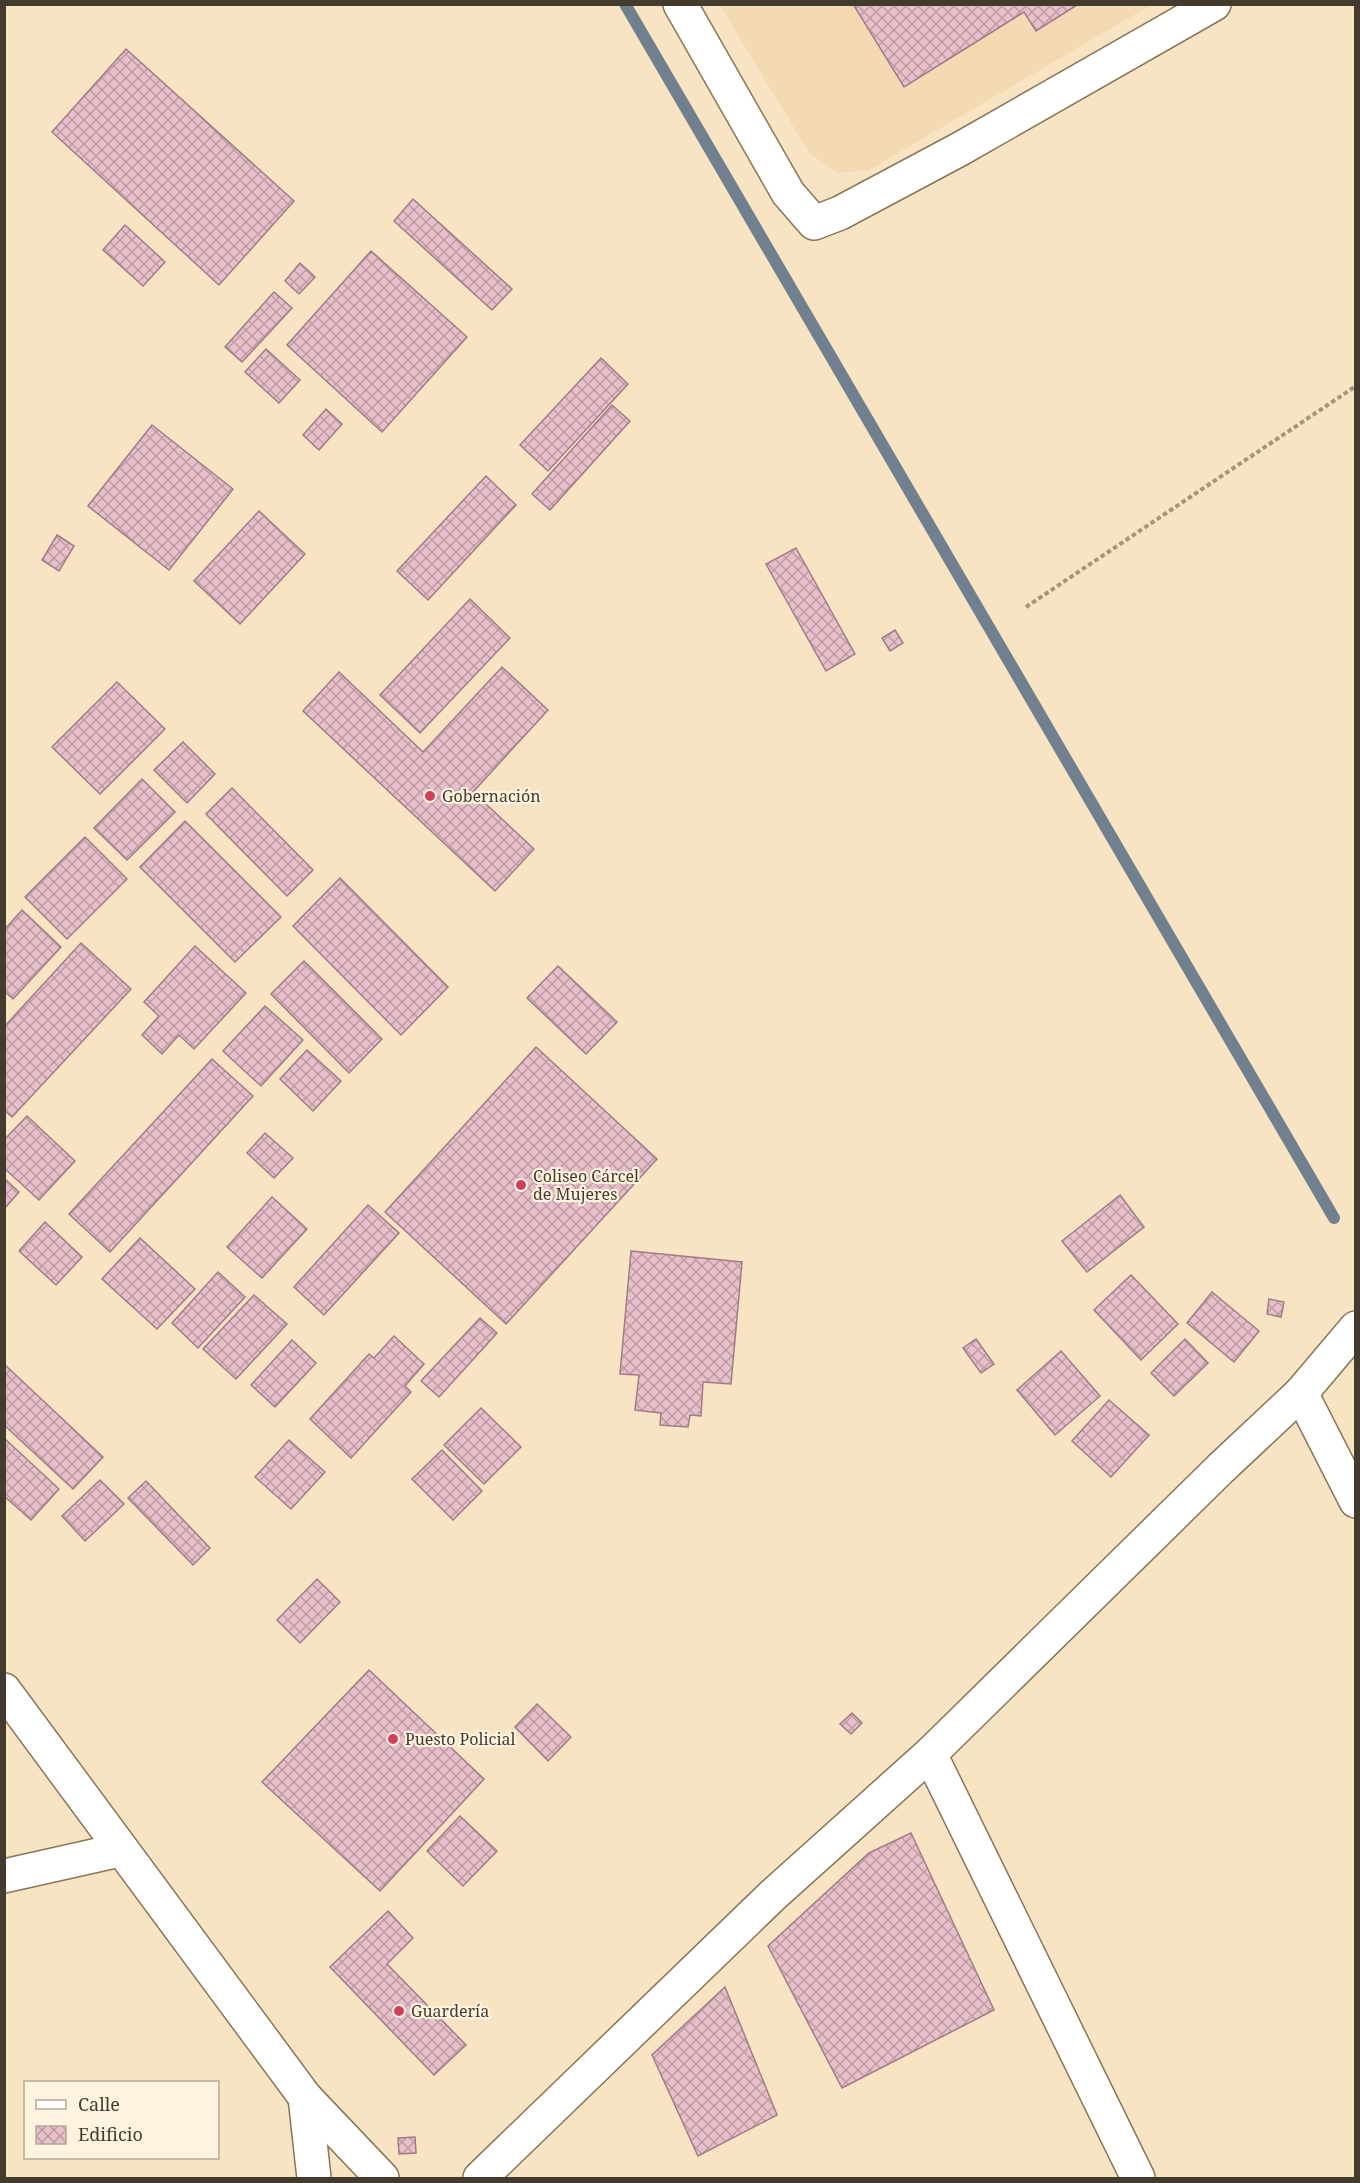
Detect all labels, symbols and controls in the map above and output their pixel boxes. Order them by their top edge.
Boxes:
place label: Gobernación [442,785,540,807]
marker: Gobernación [423,789,437,803]
place label: Coliseo Cárcel de Mujeres [533,1165,639,1205]
marker: Coliseo Cárcel de Mujeres [514,1178,528,1192]
place label: Puesto Policial [405,1728,516,1750]
marker: Puesto Policial [386,1732,400,1746]
place label: Guardería [411,2000,489,2022]
marker: Guardería [392,2004,406,2018]
legend [24,2081,219,2159]
text: Calle [78,2092,120,2116]
text: Edificio [78,2122,143,2146]

